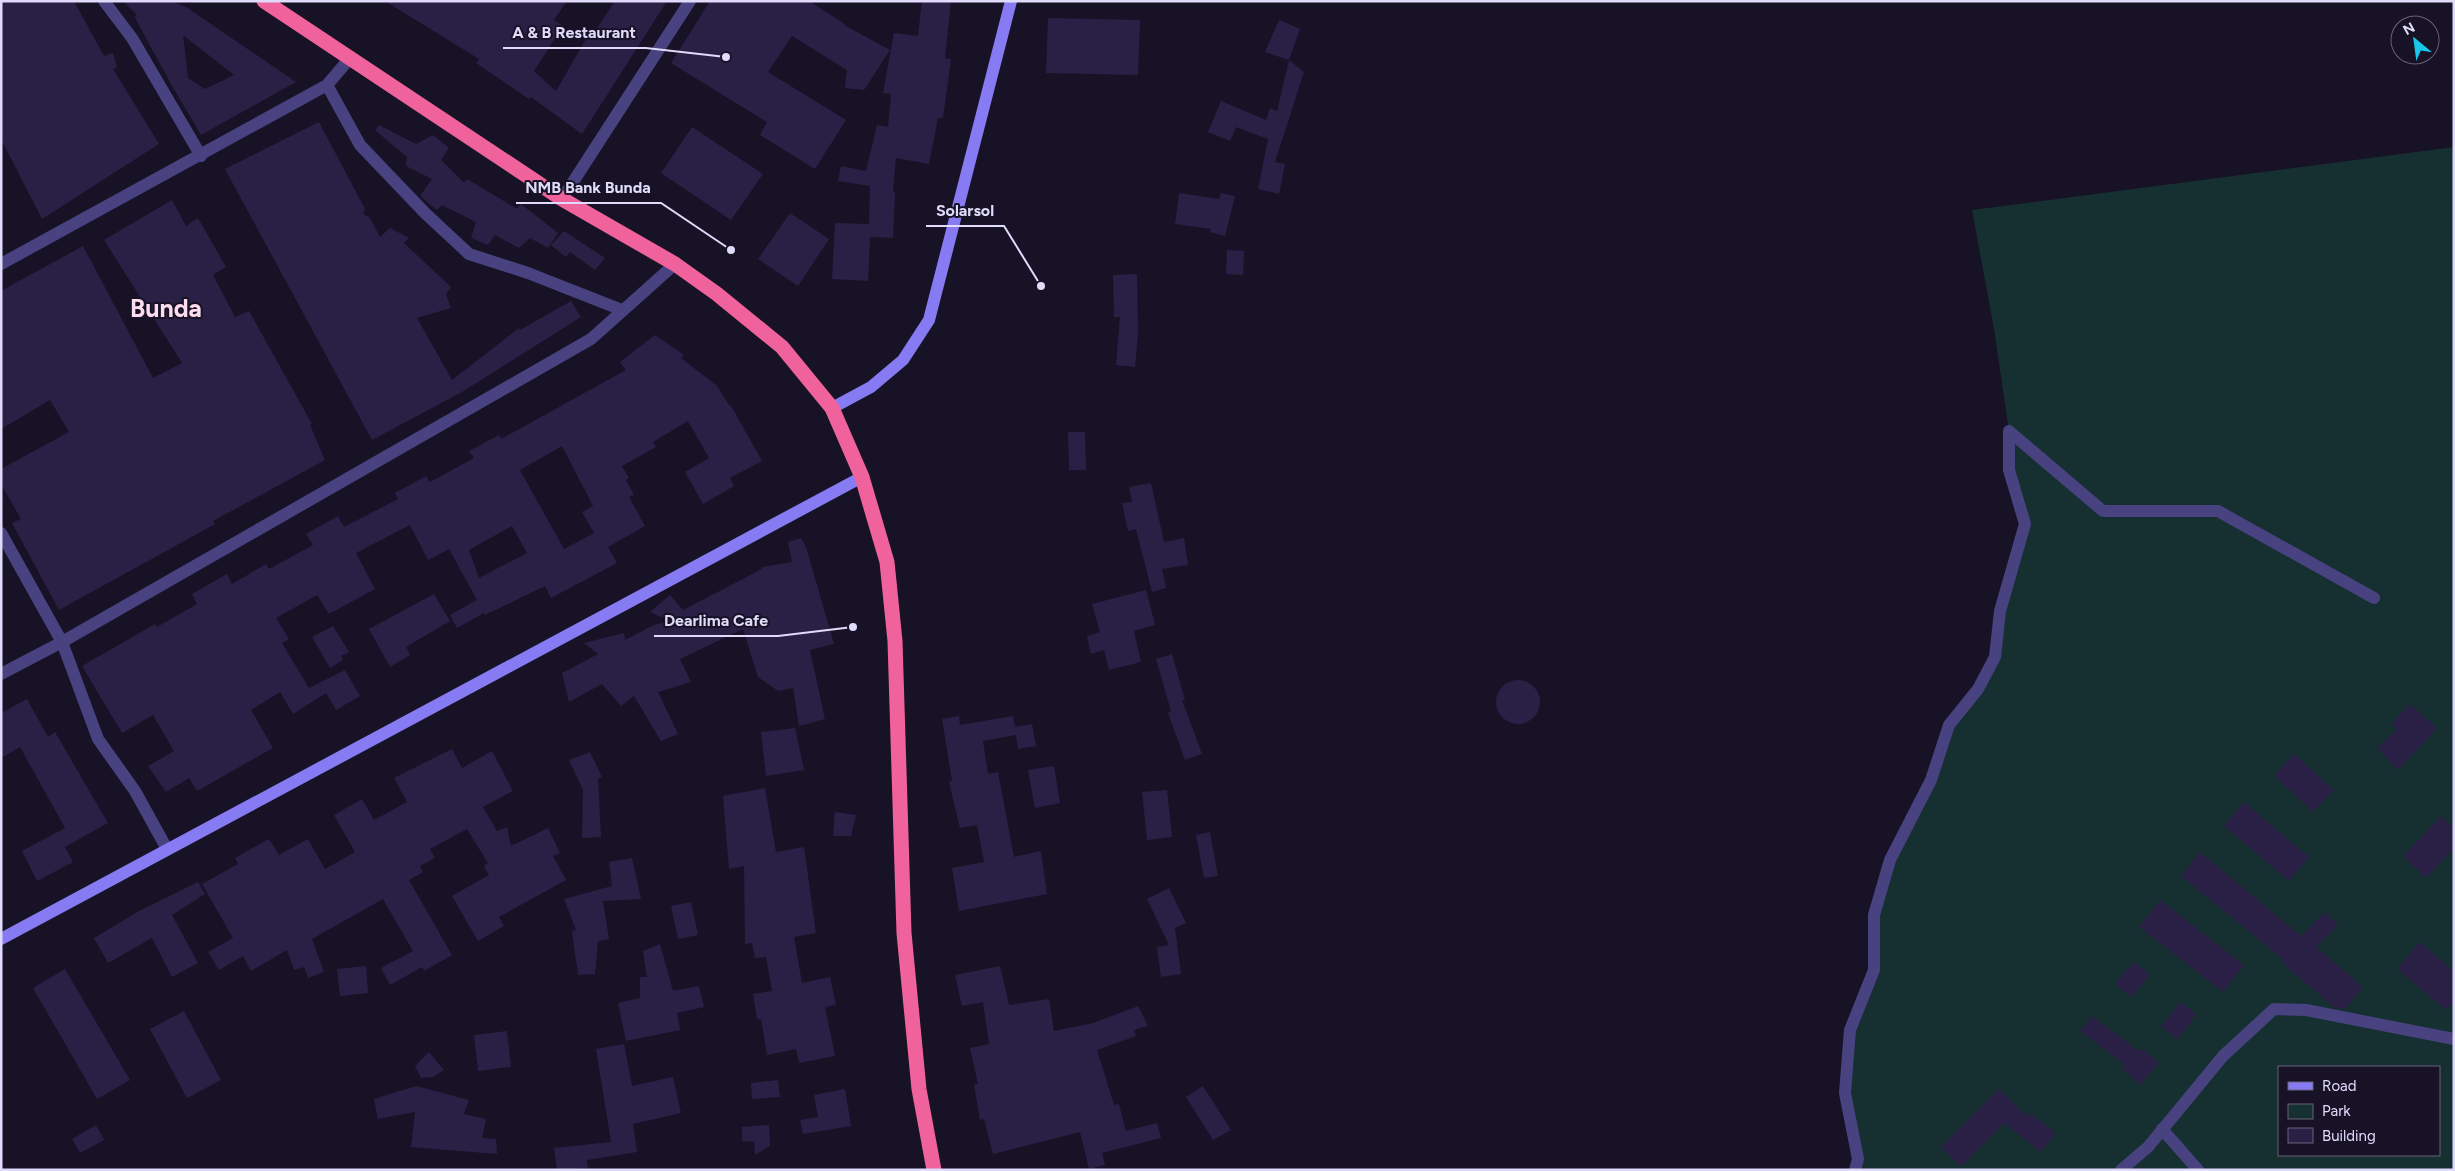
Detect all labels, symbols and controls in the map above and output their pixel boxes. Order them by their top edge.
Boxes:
north arrow [2390,15,2440,65]
callout: A & B Restaurant [503,17,646,48]
text: N [2400,19,2418,39]
text: A & B Restaurant [512,23,636,42]
callout: NMB Bank Bunda [516,172,661,203]
text: NMB Bank Bunda [525,178,651,197]
callout: Solarsol [926,195,1004,226]
text: Solarsol [936,201,994,220]
district label: Bunda [130,293,202,323]
callout: Dearlima Cafe [654,605,778,636]
text: Dearlima Cafe [664,611,768,630]
legend [2278,1066,2440,1156]
text: Road [2322,1077,2357,1095]
text: Park [2322,1102,2351,1120]
text: Building [2322,1127,2376,1145]

